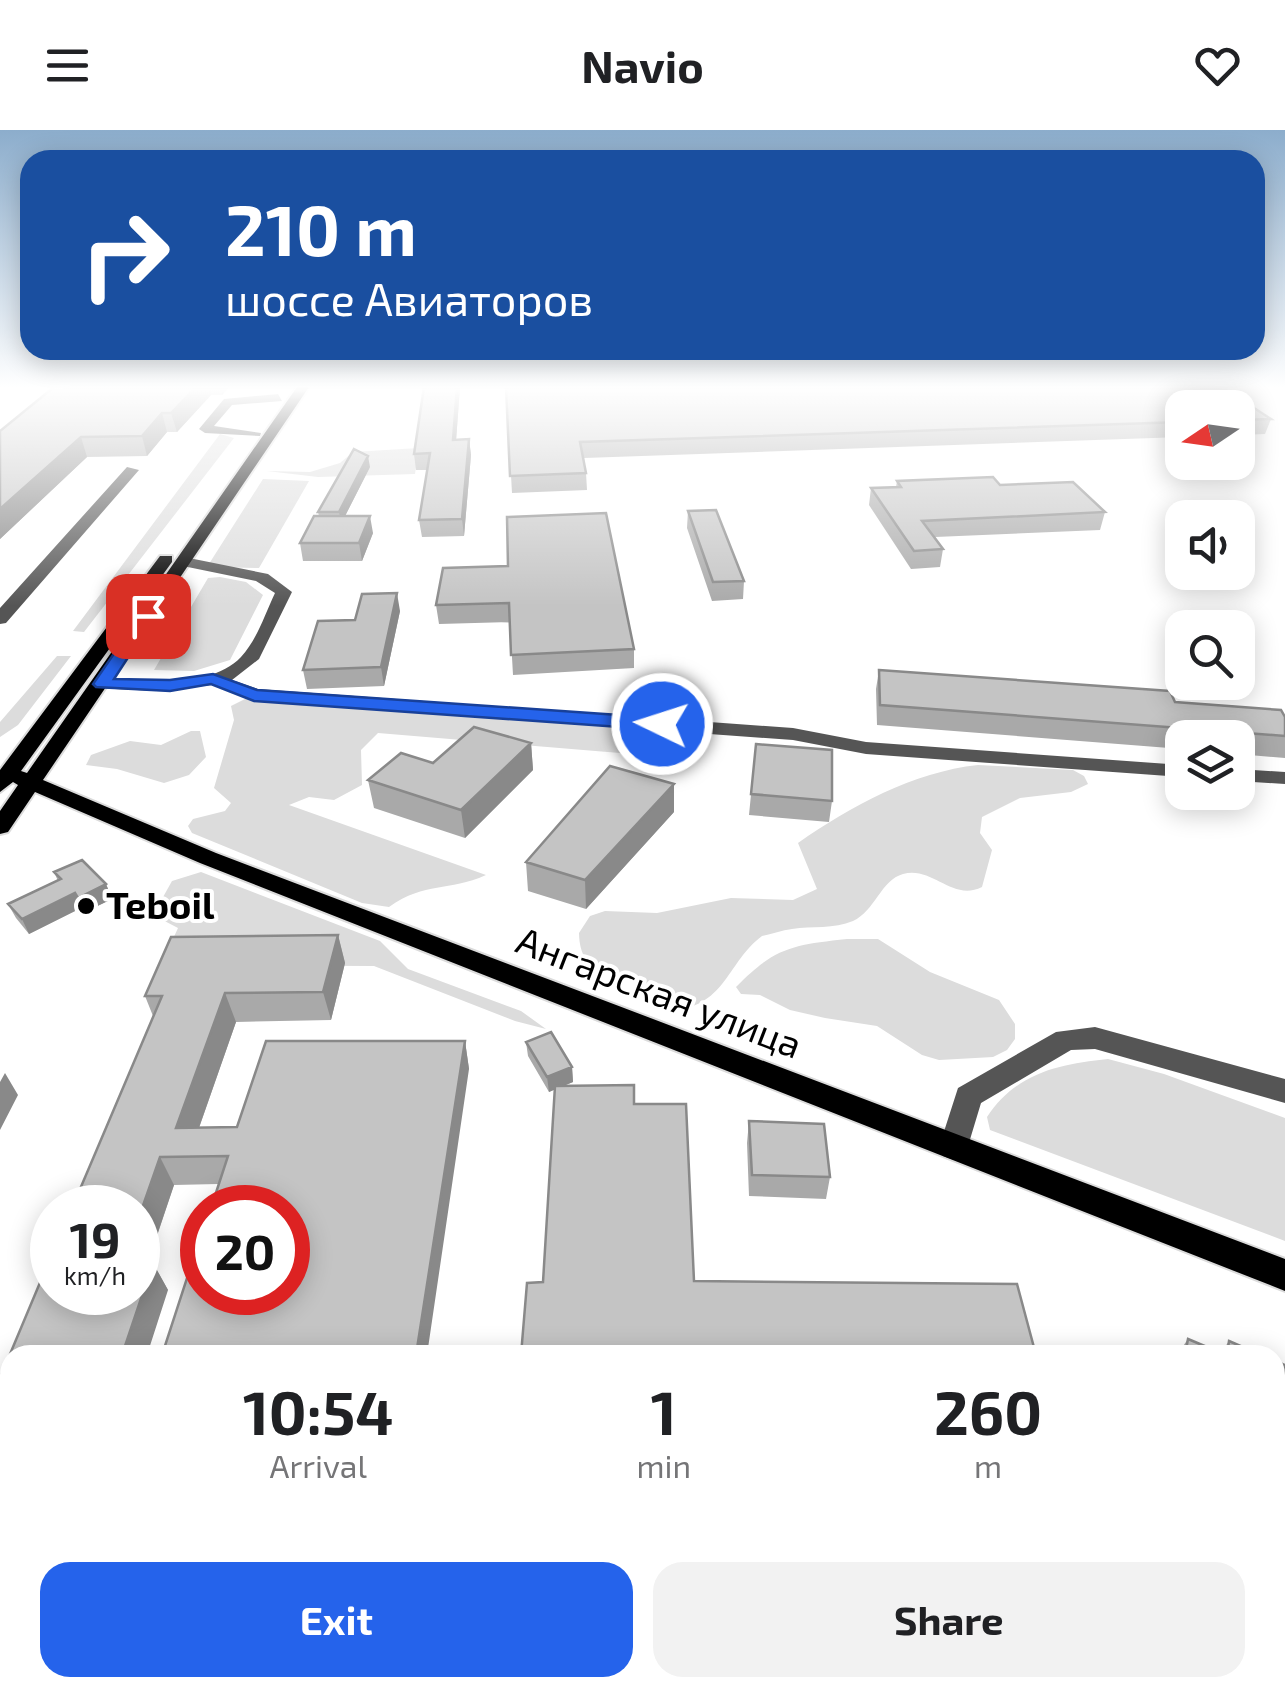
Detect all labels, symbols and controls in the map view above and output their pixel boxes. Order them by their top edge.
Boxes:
icon: menu [40,38,95,93]
text: Navio [581,38,704,92]
icon: heart [1190,38,1245,93]
text: 210 m [225,186,417,270]
icon: right [60,190,190,320]
text: шоссе Авиаторов [225,271,593,325]
north arrow [1165,390,1255,480]
map controls [1165,390,1255,810]
button: sound [1165,500,1255,590]
pin [106,574,191,659]
icon: arrive [121,589,176,644]
button: search [1165,610,1255,700]
position arrow [610,672,714,776]
button: layers [1165,720,1255,810]
place label: Teboil [106,881,215,927]
marker: Teboil [75,895,97,917]
street label: Ангарская улица [511,916,809,1067]
speed limit sign: 20 [180,1185,310,1315]
text: 19 [69,1208,121,1268]
text: km/h [64,1260,126,1290]
text: 10:54 [243,1375,393,1447]
text: 1 [651,1375,677,1447]
text: 260 [934,1375,1042,1447]
text: Arrival [270,1446,367,1484]
text: min [636,1446,691,1484]
text: m [974,1446,1002,1484]
button: Exit [40,1562,633,1677]
button: Share [653,1562,1245,1677]

